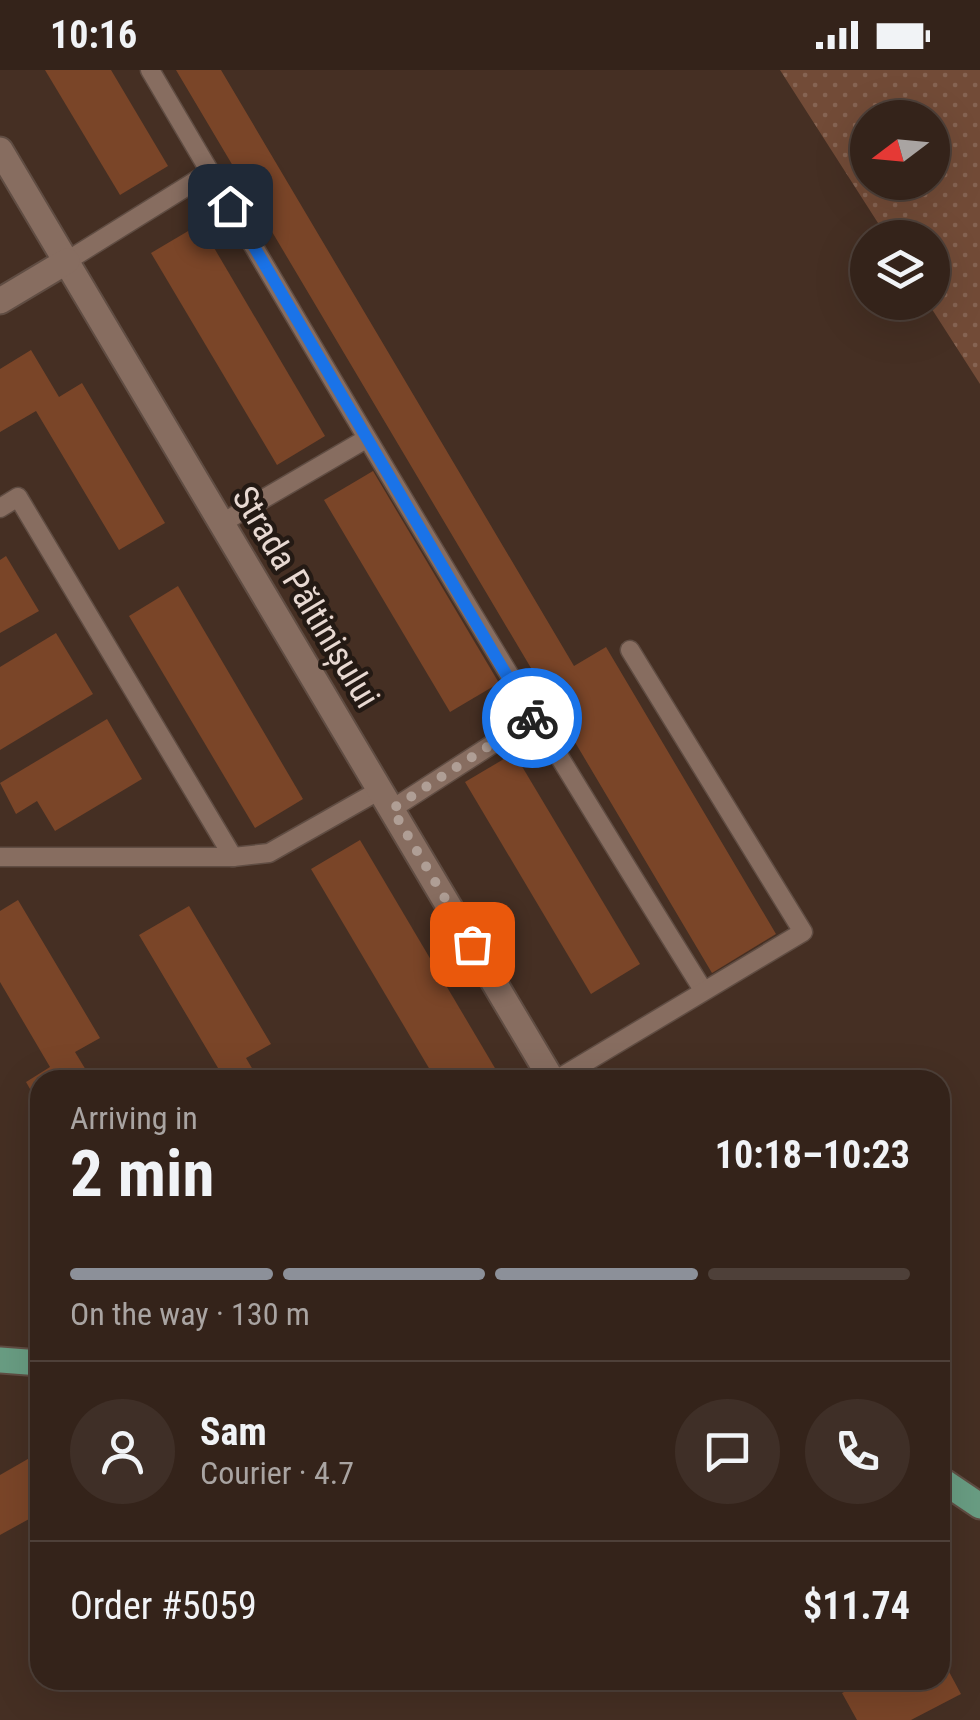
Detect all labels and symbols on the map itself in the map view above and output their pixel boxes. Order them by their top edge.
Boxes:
north arrow [850,100,950,200]
pin [188,164,273,249]
street label: Strada Păltinișului [223,479,388,715]
courier [482,668,582,768]
pin [430,902,515,987]

